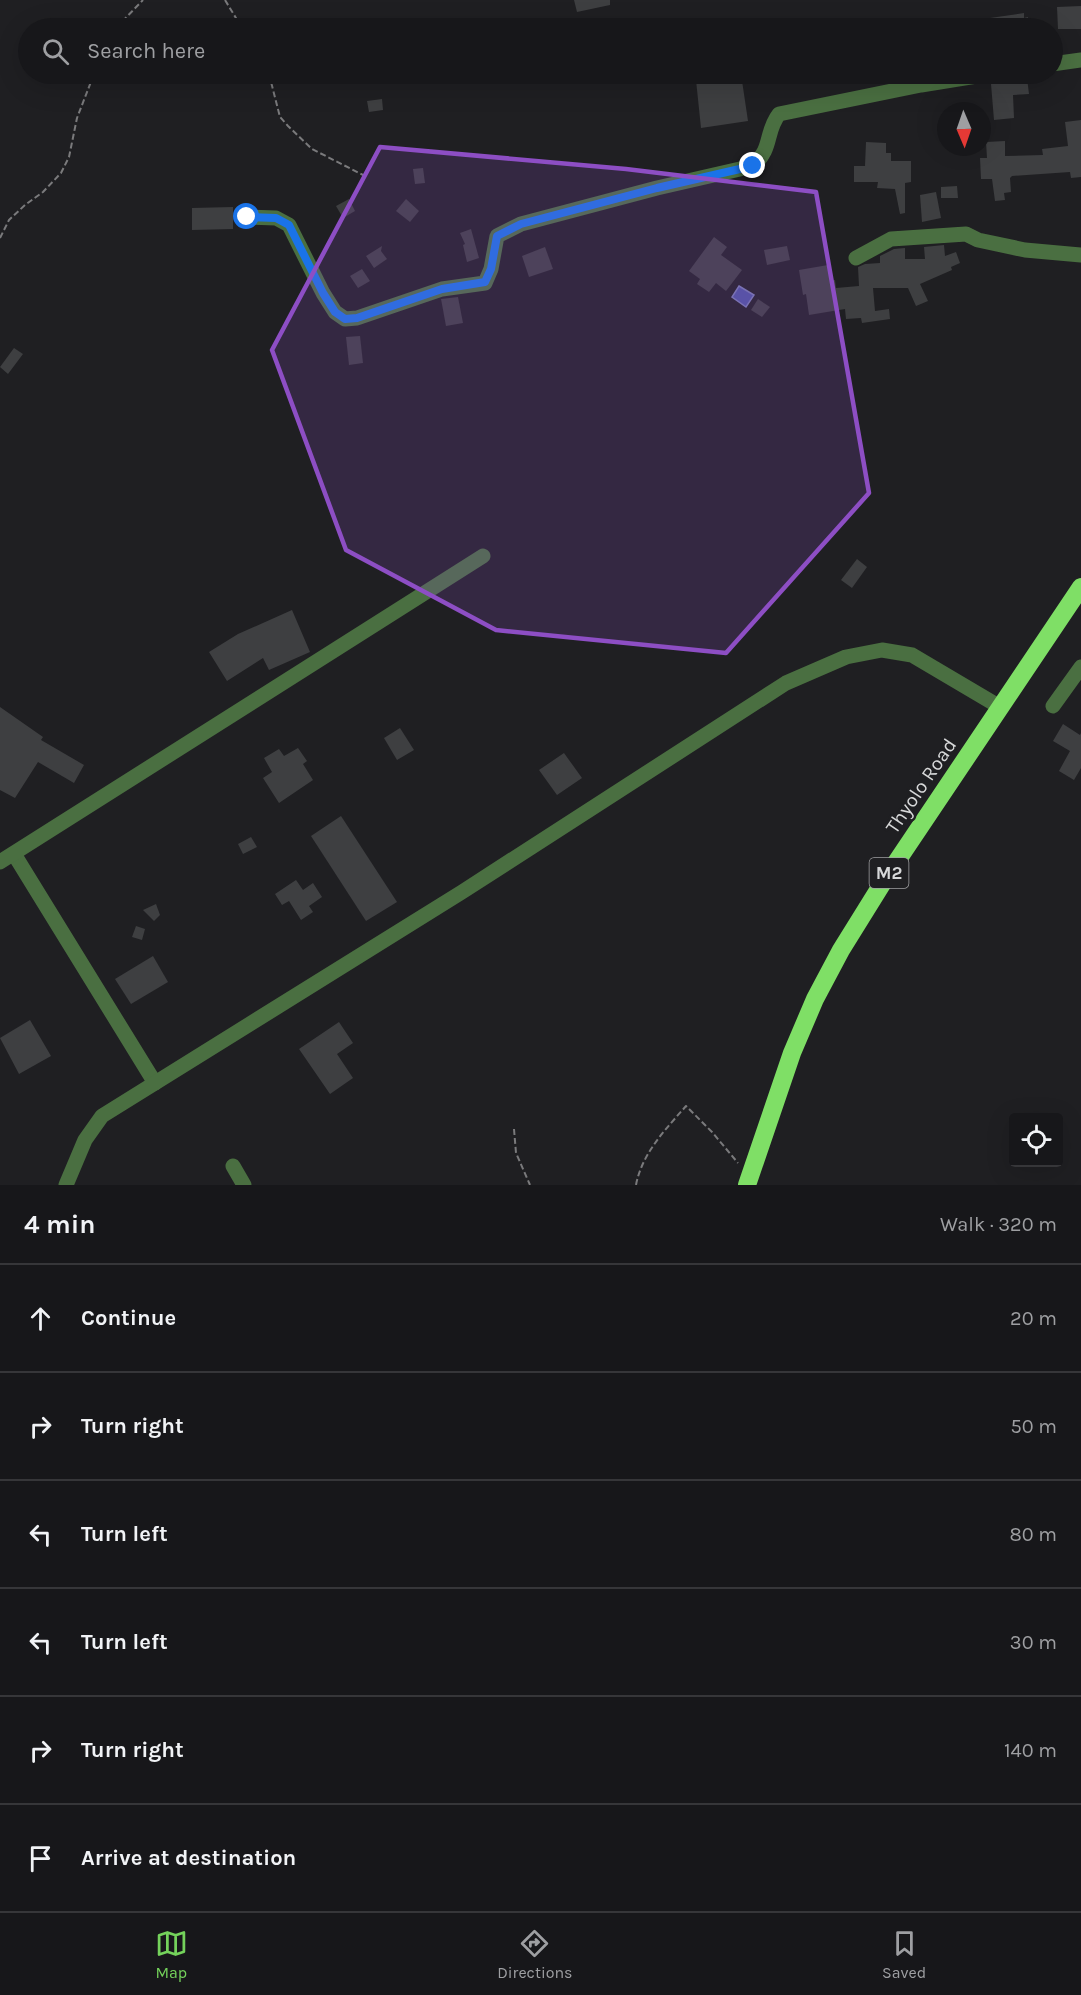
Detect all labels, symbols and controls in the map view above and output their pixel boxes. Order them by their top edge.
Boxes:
search box [18,18,1063,84]
icon: search [39,35,72,68]
text: Search here [87,38,205,64]
north arrow [937,102,991,156]
route end [739,152,765,178]
route start [233,203,259,229]
street label: Thyolo Road [881,734,961,838]
road number: M2 [870,858,908,888]
map controls [1009,1113,1063,1167]
button: locate [1009,1113,1063,1167]
text: 4 min [24,1209,95,1240]
text: Walk · 320 m [940,1213,1057,1236]
icon: ahead [24,1302,57,1335]
text: Continue [81,1305,176,1331]
text: 20 m [1010,1307,1057,1330]
icon: right [24,1410,57,1443]
text: Turn right [81,1413,184,1439]
text: 50 m [1010,1415,1057,1438]
icon: left [24,1518,57,1551]
text: Turn left [81,1521,168,1547]
text: 80 m [1009,1523,1057,1546]
icon: left [24,1626,57,1659]
text: Turn left [81,1629,168,1655]
text: 30 m [1010,1631,1057,1654]
icon: right [24,1734,57,1767]
text: Turn right [81,1737,184,1763]
text: 140 m [1004,1739,1057,1762]
icon: arrive [24,1842,57,1875]
text: Arrive at destination [81,1845,296,1871]
tab: Map [155,1927,188,1982]
tab: Directions [497,1927,572,1982]
tab: Saved [882,1927,926,1982]

